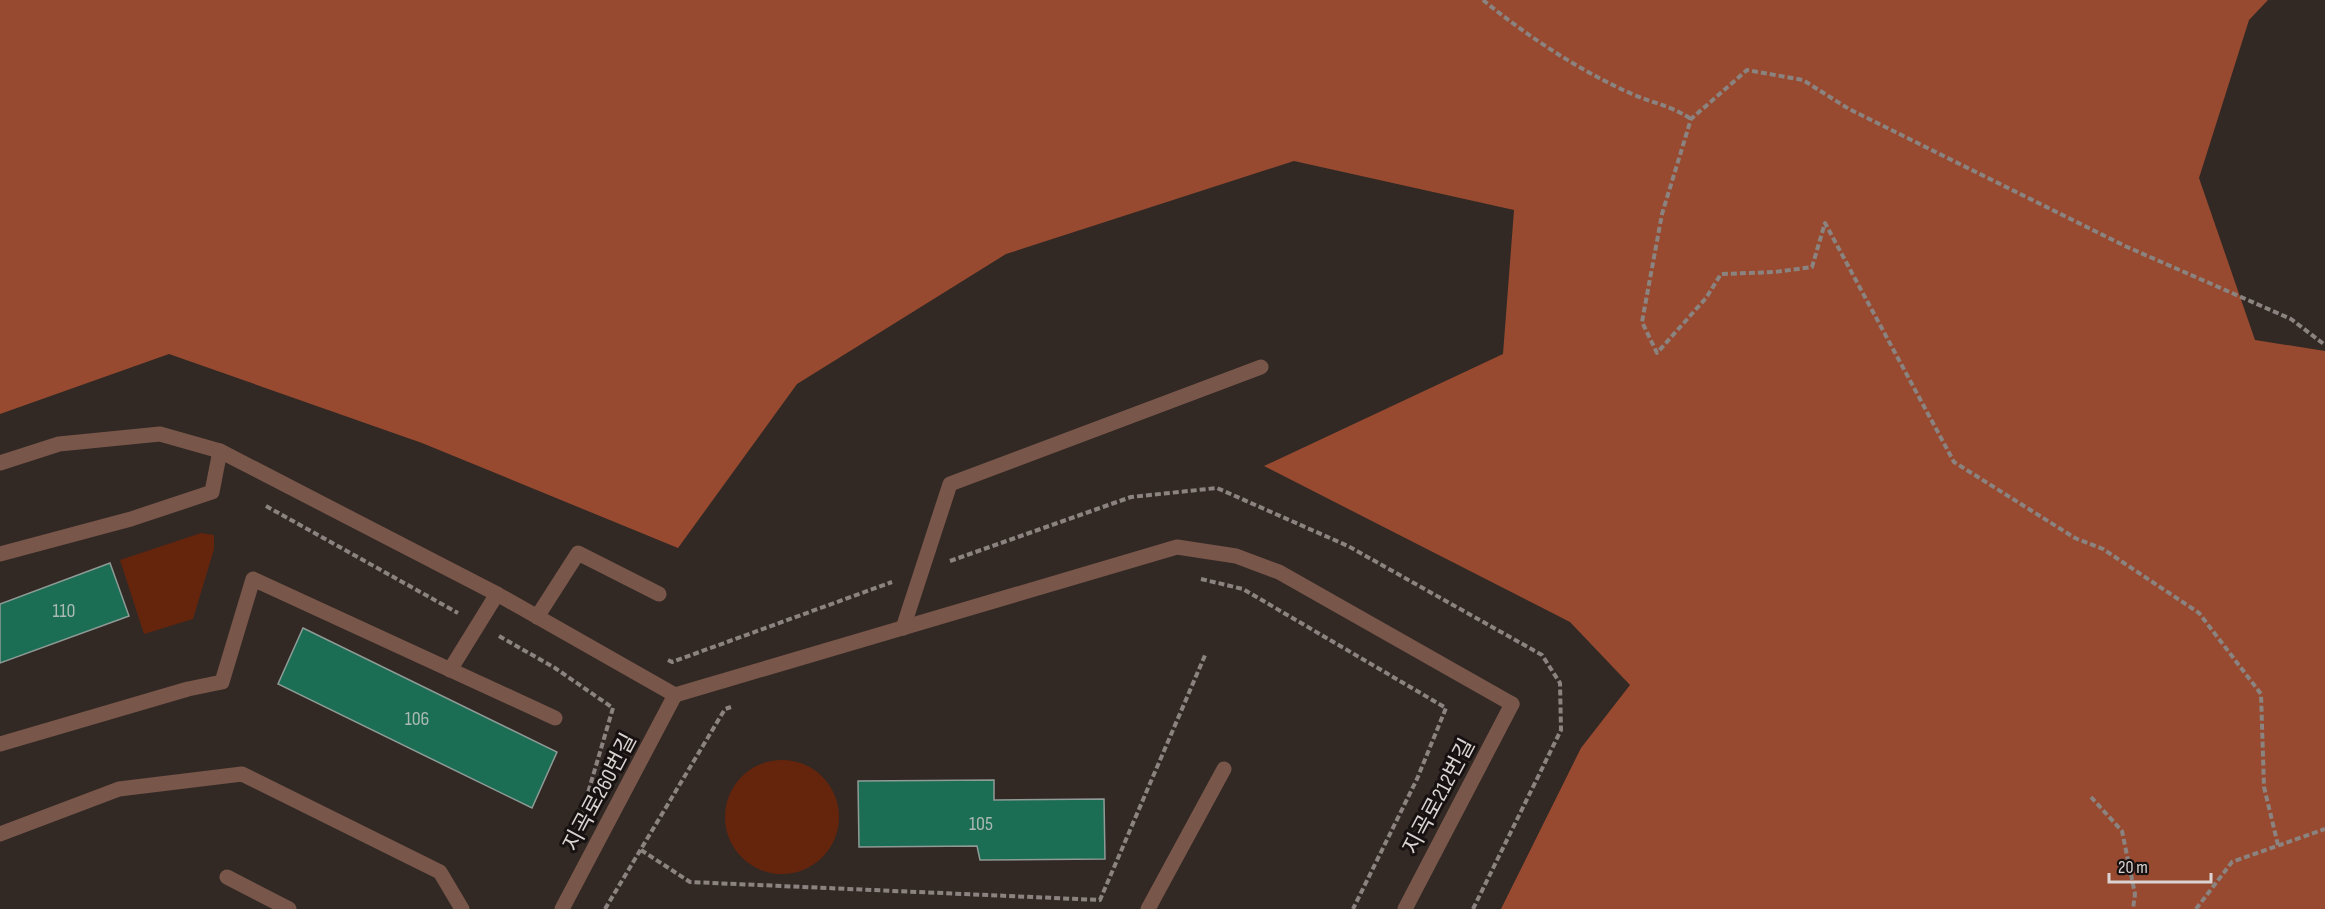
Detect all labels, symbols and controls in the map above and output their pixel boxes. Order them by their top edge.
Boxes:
house number: 110 [53,599,75,623]
house number: 106 [405,707,429,731]
street label: 지곡로260번길 [558,729,643,856]
street label: 지곡로212번길 [1398,734,1481,859]
house number: 105 [969,812,993,836]
scale bar [2109,846,2211,884]
text: 20 m [2118,857,2148,878]

